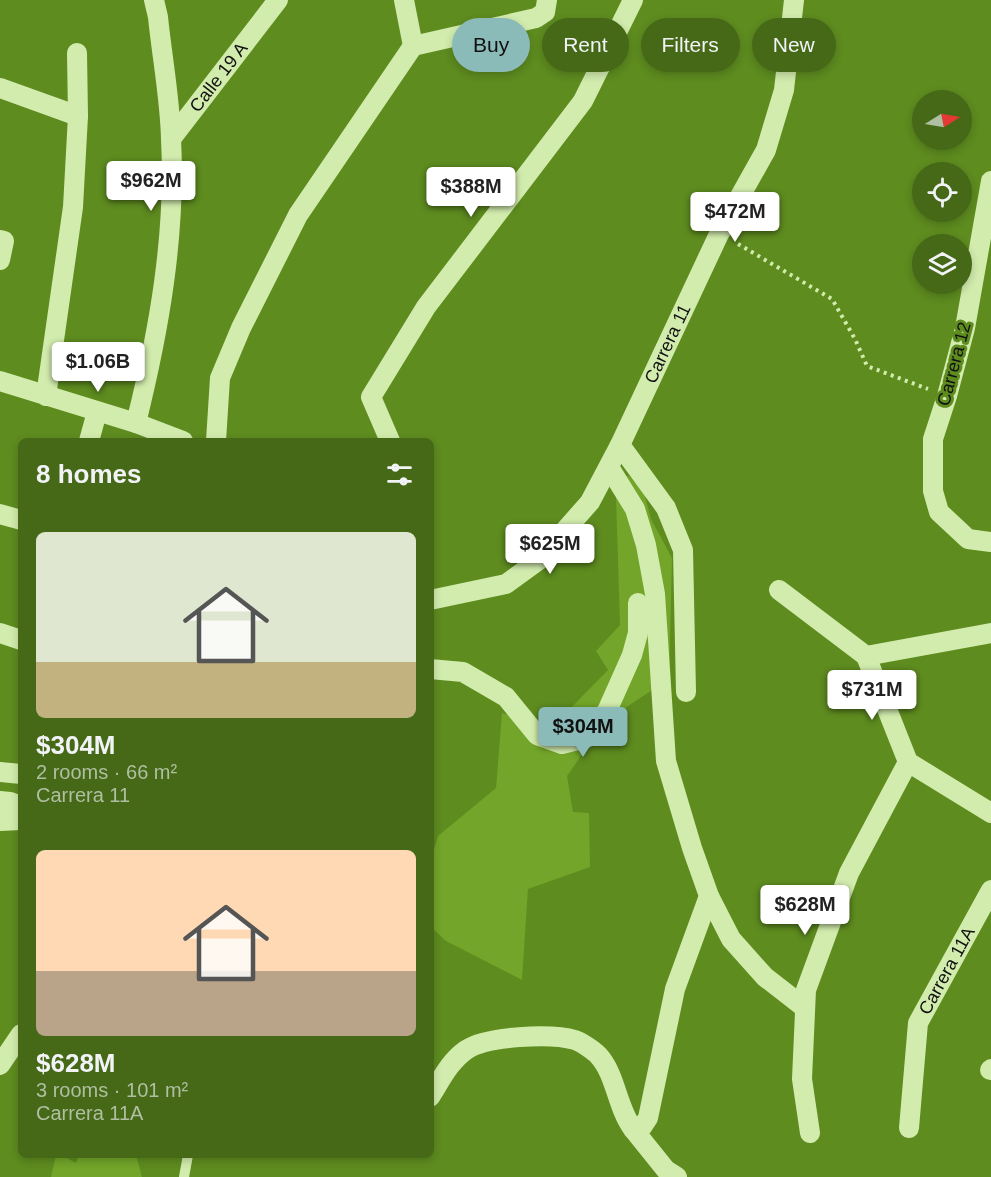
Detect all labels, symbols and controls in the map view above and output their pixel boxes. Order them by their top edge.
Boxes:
chip: Buy [452,18,530,72]
chip: Rent [542,18,629,72]
chip: Filters [641,18,740,72]
chip: New [752,18,836,72]
street label: Calle 19 A [186,39,252,116]
north arrow [912,90,972,150]
map controls [912,90,972,294]
pin: $962M [109,161,193,212]
button: locate [912,162,972,222]
pin: $388M [429,167,513,218]
text: $962M [120,169,182,191]
text: $388M [440,175,502,197]
pin: $472M [693,192,777,243]
text: $472M [704,200,766,222]
button: layers [912,234,972,294]
street label: Carrera 11 [640,301,695,386]
street label: Carrera 12 [933,320,975,408]
pin: $1.06B [49,342,147,393]
text: $1.06B [66,350,130,372]
icon: filters [383,458,416,491]
text: 8 homes [36,459,142,489]
pin: $625M [508,524,592,575]
text: $625M [519,532,581,554]
icon: home [172,571,280,679]
pin: $731M [830,670,914,721]
text: $731M [841,678,903,700]
pin: $304M [541,707,625,758]
text: $304M [552,715,614,737]
text: $304M [36,730,116,760]
text: 2 rooms · 66 m² [36,761,177,783]
text: Carrera 11 [36,784,130,806]
pin: $628M [763,885,847,936]
icon: home [172,889,280,997]
text: $628M [774,893,836,915]
street label: Carrera 11A [915,924,979,1018]
text: $628M [36,1048,116,1078]
text: 3 rooms · 101 m² [36,1079,188,1101]
text: Carrera 11A [36,1102,143,1124]

